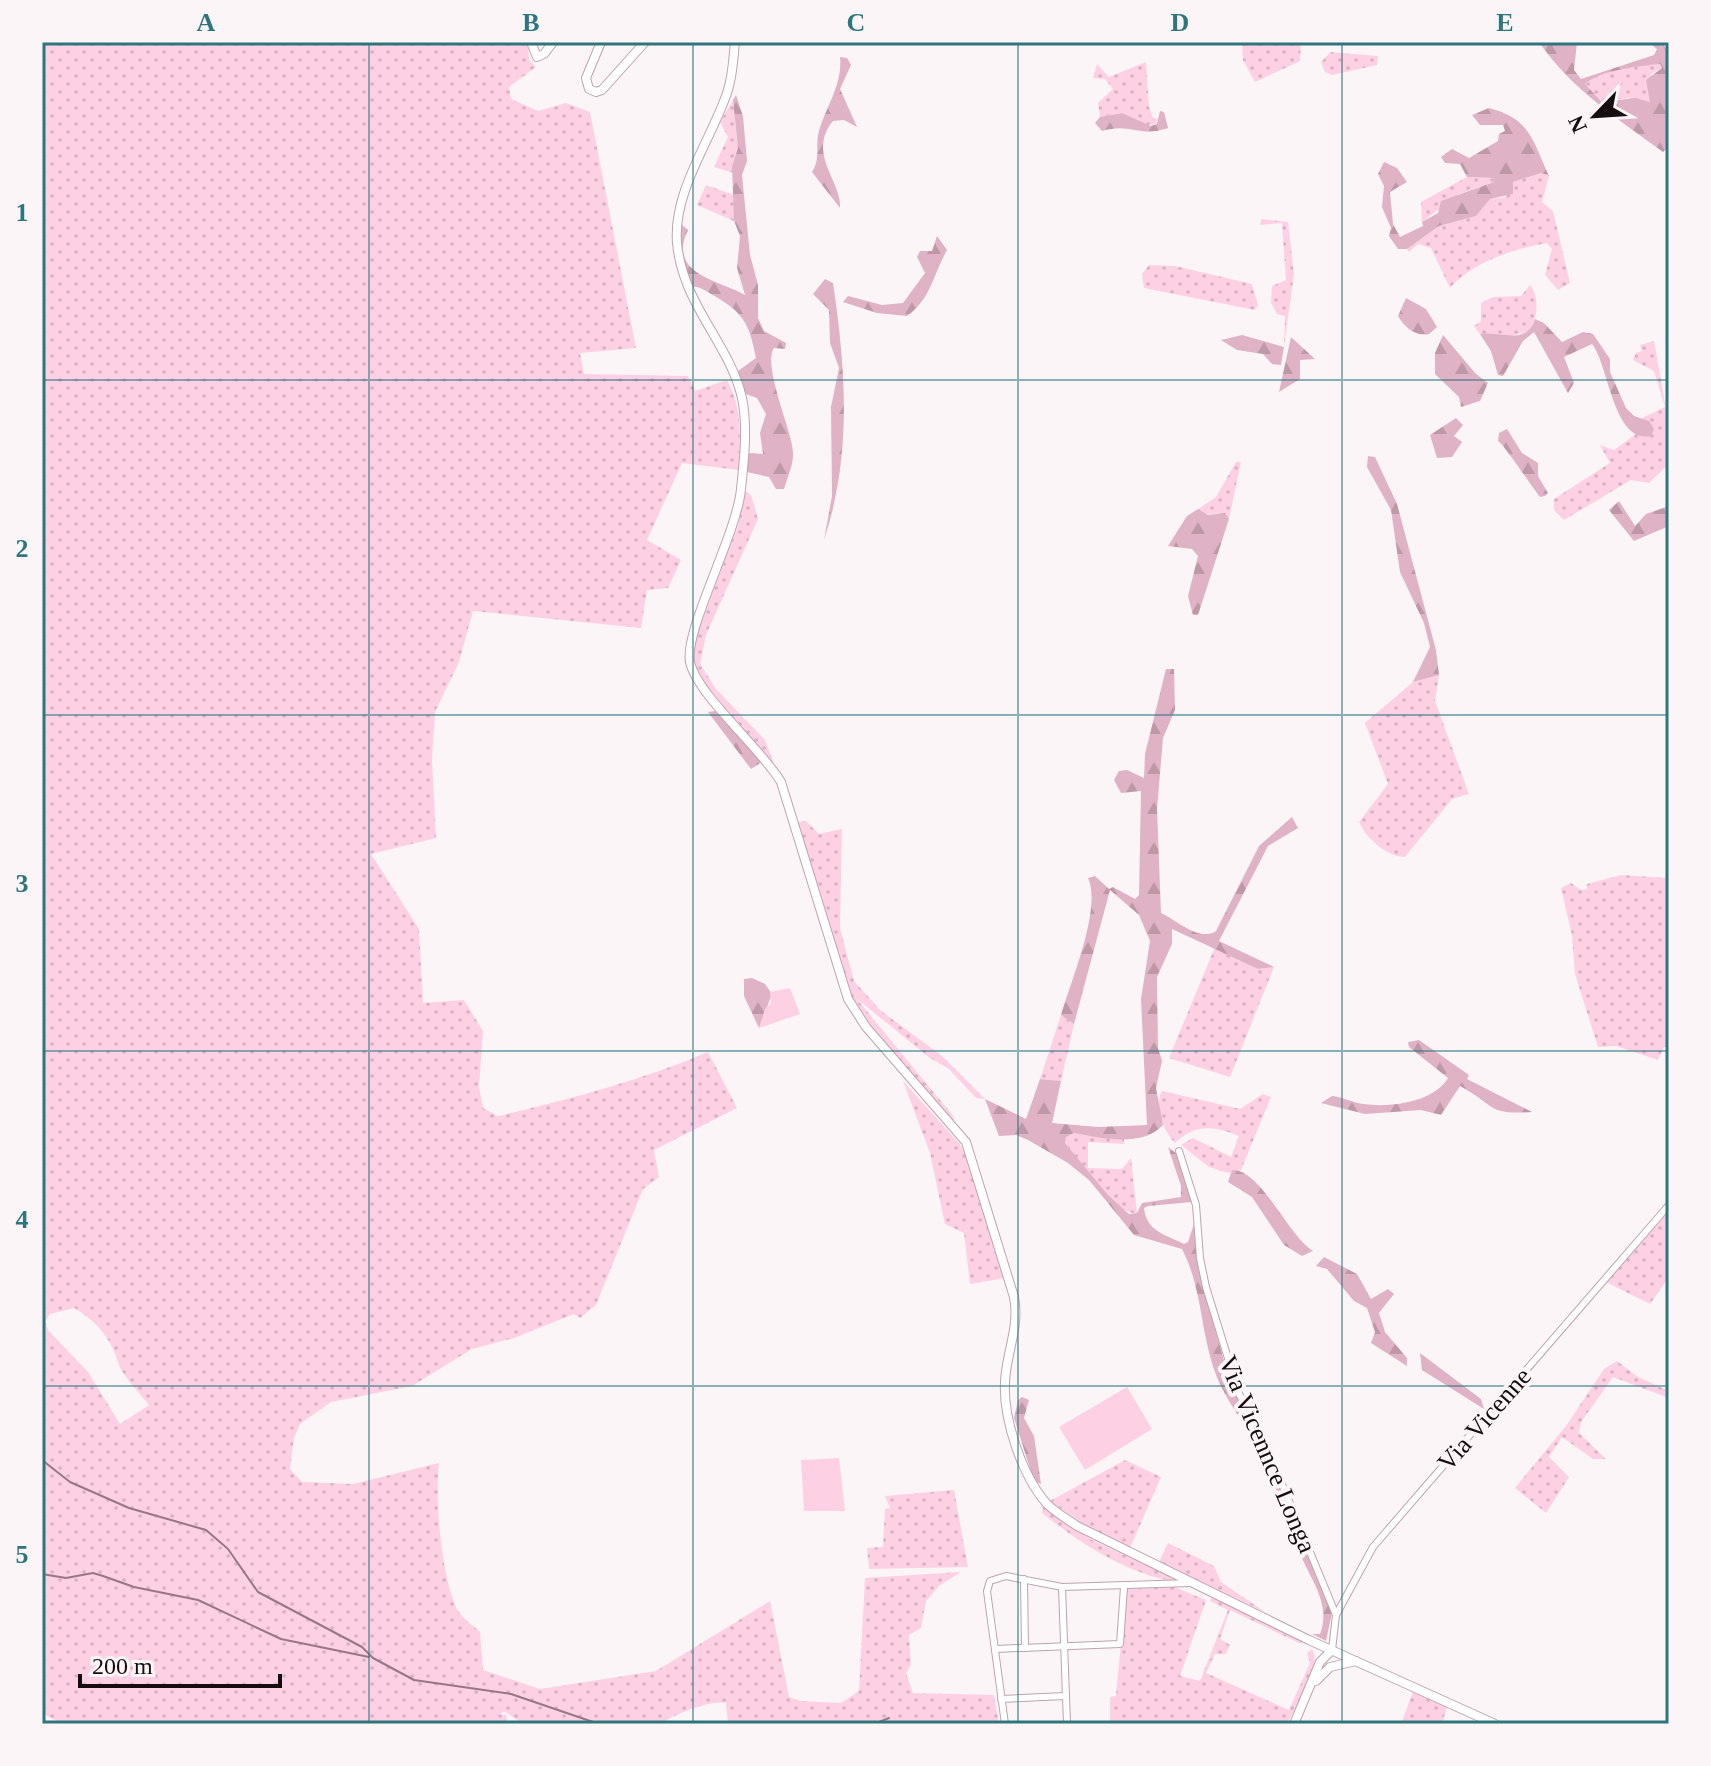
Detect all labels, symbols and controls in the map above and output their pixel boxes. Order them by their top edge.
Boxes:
text: A [197,8,216,37]
text: B [522,8,540,37]
text: C [847,8,865,37]
text: D [1171,8,1189,37]
text: E [1496,8,1514,37]
north arrow [1555,76,1635,156]
text: N [1563,112,1592,137]
text: 1 [16,198,29,227]
text: 2 [16,534,29,563]
text: 3 [16,869,29,898]
text: 4 [16,1205,29,1234]
street label: Via Vicennce Longa [1213,1351,1322,1558]
street label: Via Vicenne [1432,1362,1537,1477]
text: 5 [16,1540,29,1569]
scale bar [80,1638,280,1688]
text: 200 m [92,1653,153,1679]

